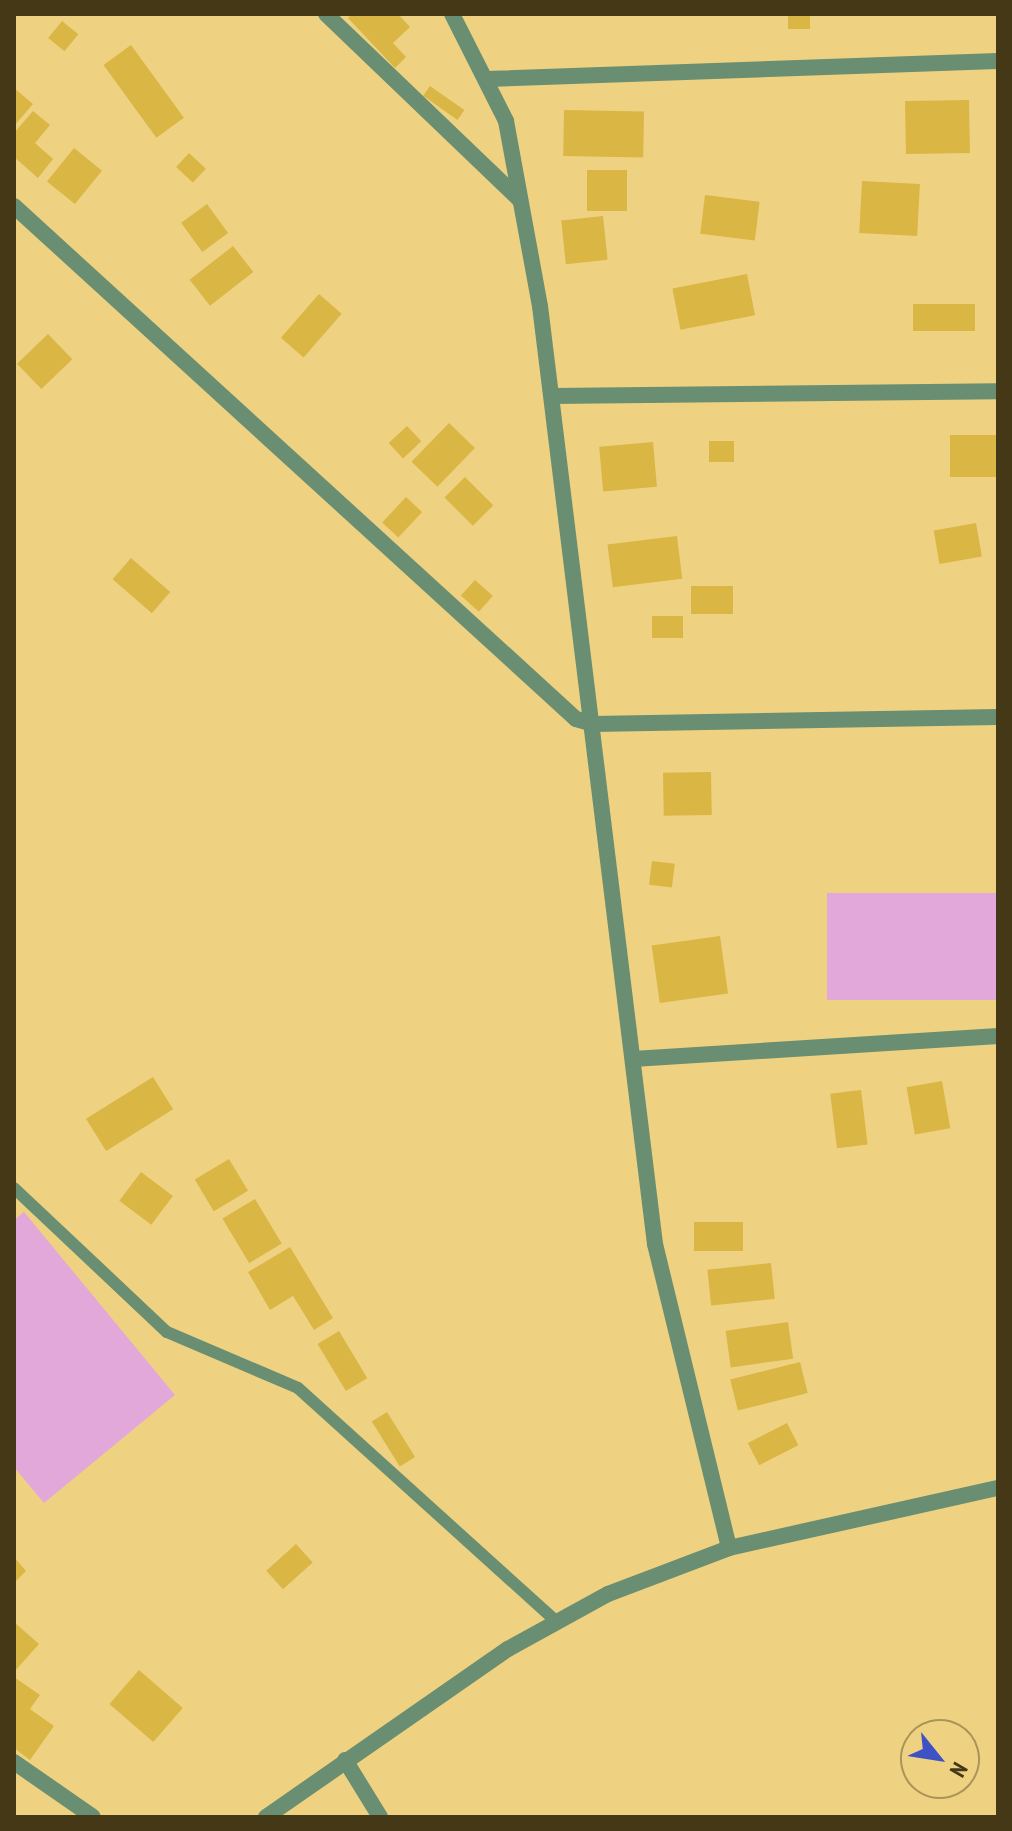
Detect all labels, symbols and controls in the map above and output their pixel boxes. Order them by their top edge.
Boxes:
north arrow [900,1719,980,1799]
text: N [944,1758,974,1782]

